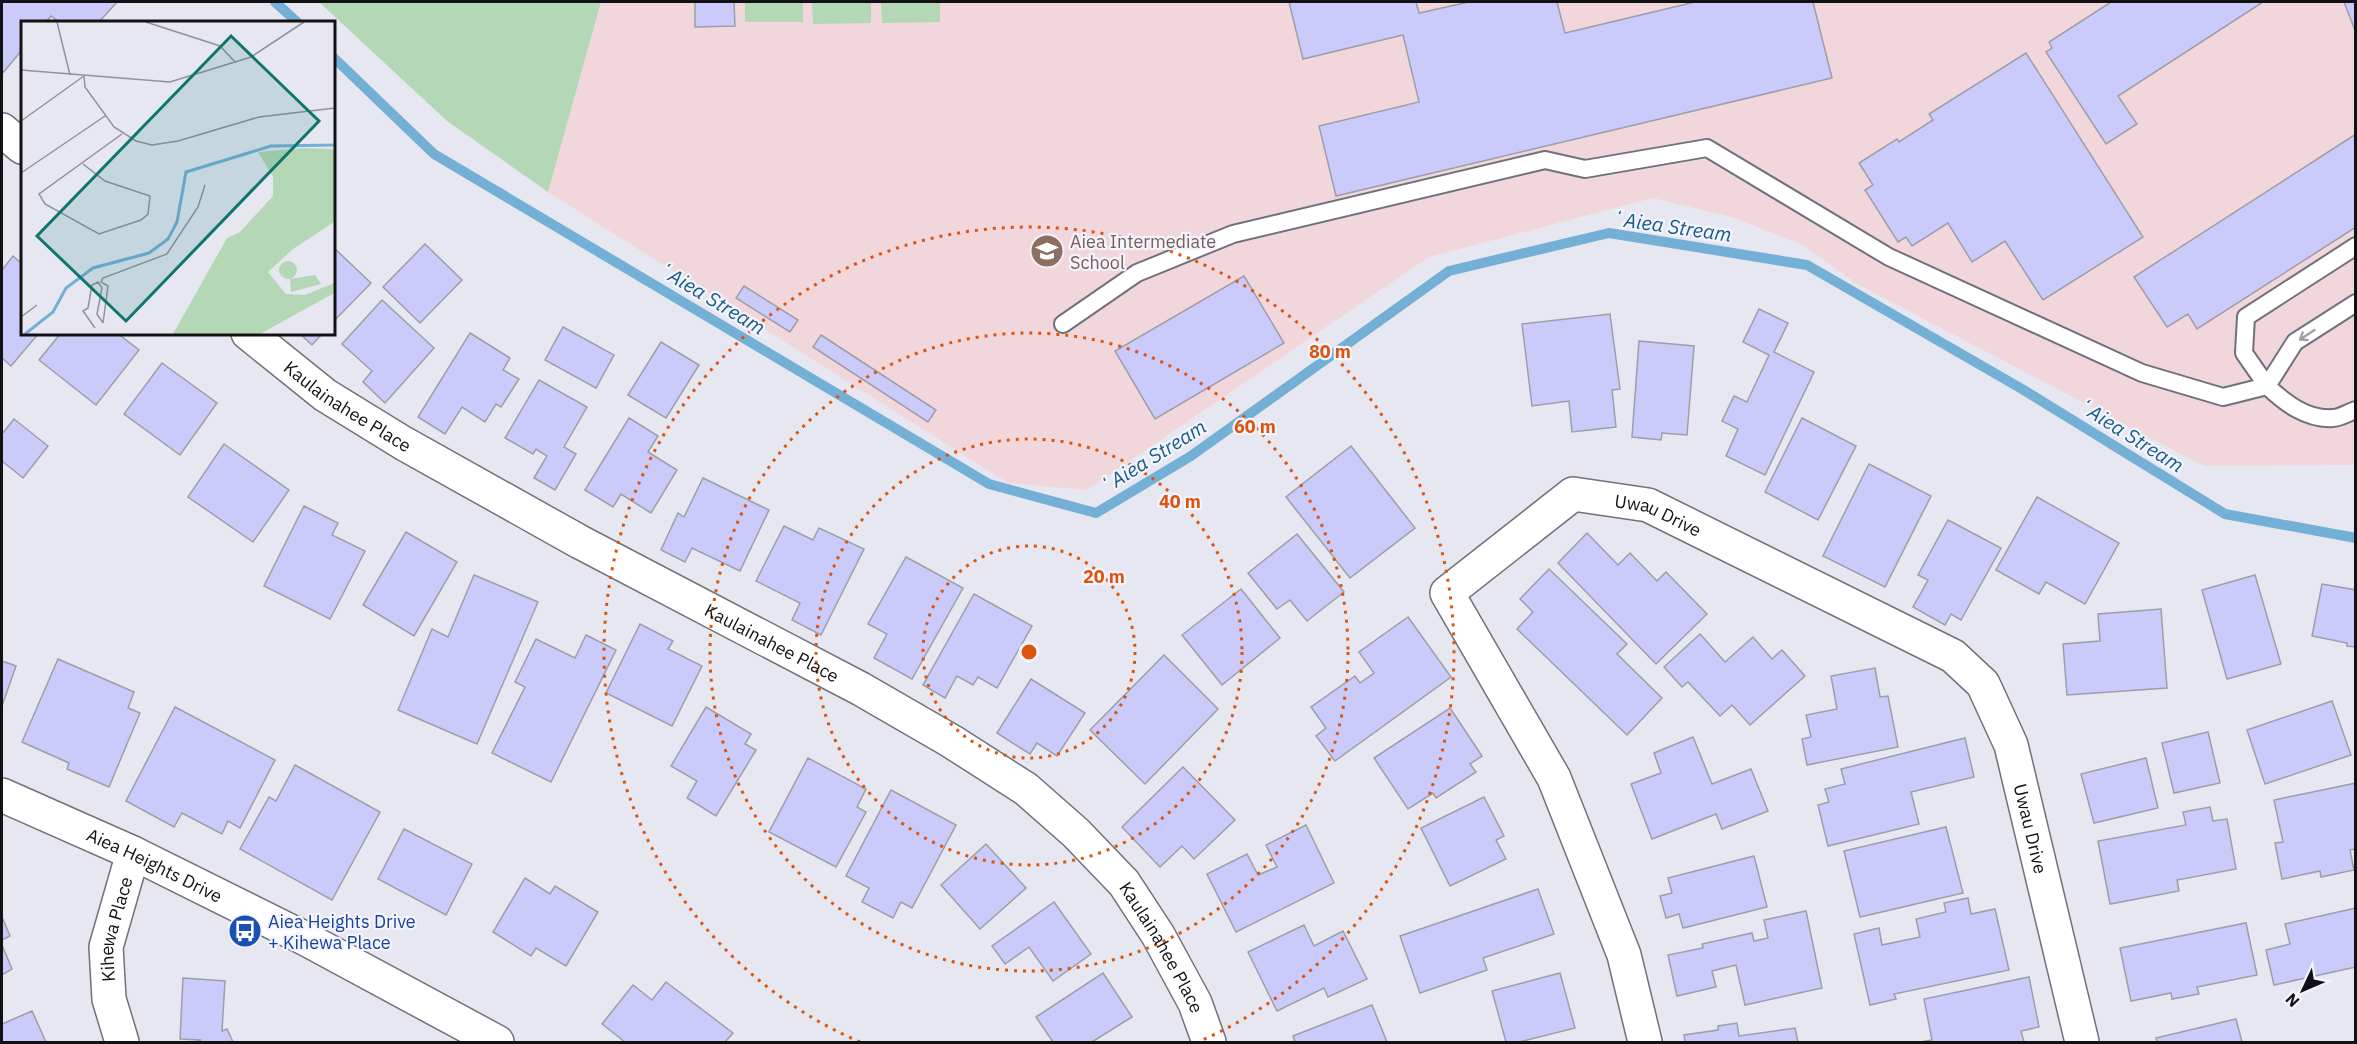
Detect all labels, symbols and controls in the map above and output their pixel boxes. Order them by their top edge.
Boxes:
inset map [21,21,334,334]
water label: ʻAiea Stream [1611,204,1733,248]
place label: Aiea Intermediate School [1070,230,1216,274]
school or university icon: Aiea Intermediate School [1029,233,1065,269]
water label: ʻAiea Stream [653,255,771,341]
one-way arrow [2298,328,2315,341]
text: 80 m [1309,340,1351,363]
street label: Kaulainahee Place [280,355,416,457]
water label: ʻAiea Stream [2073,392,2189,478]
water label: ʻAiea Stream [1095,413,1211,499]
text: 60 m [1234,415,1276,438]
street label: Uwau Drive [1613,489,1705,541]
text: 40 m [1159,490,1201,513]
text: 20 m [1083,565,1125,588]
street label: Kaulainahee Place [701,598,843,687]
centre of rings [1019,642,1039,662]
street label: Uwau Drive [2009,781,2053,876]
street label: Aiea Heights Drive [83,823,227,907]
street label: Kihewa Place [94,874,137,983]
street label: Kaulainahee Place [1115,877,1209,1016]
place label: Aiea Heights Drive + Kihewa Place [268,910,416,954]
bus stop icon: Aiea Heights Drive + Kihewa Place [227,913,263,949]
north arrow [2273,960,2333,1020]
text: N [2281,989,2303,1012]

